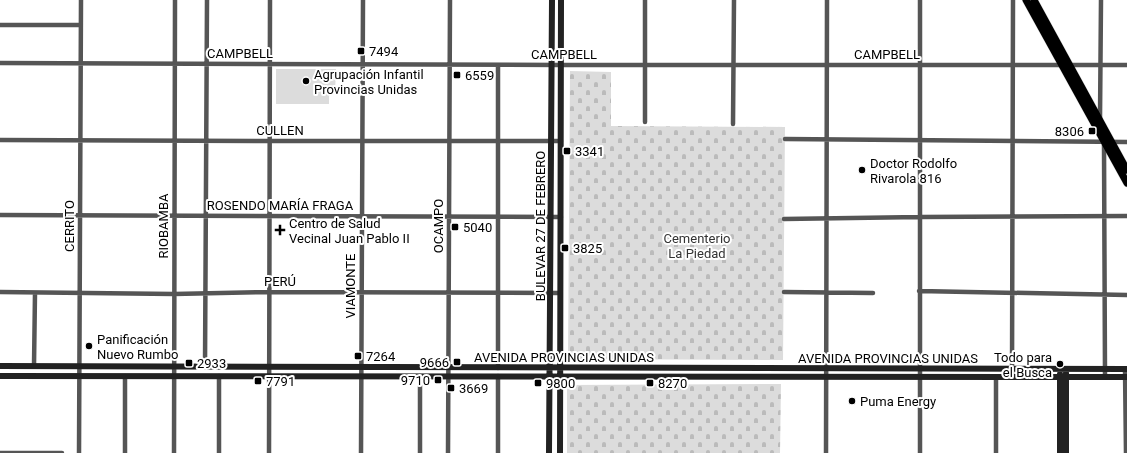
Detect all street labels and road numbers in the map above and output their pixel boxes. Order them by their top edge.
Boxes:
street label: CAMPBELL [207,46,273,61]
street label: CAMPBELL [531,47,597,62]
street label: CAMPBELL [854,47,920,62]
street label: CULLEN [256,123,304,138]
street label: BULEVAR 27 DE FEBRERO [533,151,548,301]
street label: RIOBAMBA [156,193,171,259]
street label: ROSENDO MARÍA FRAGA [207,198,354,213]
street label: OCAMPO [431,199,446,253]
street label: CERRITO [62,200,77,252]
street label: VIAMONTE [343,254,358,318]
street label: PERÚ [264,274,296,289]
street label: AVENIDA PROVINCIAS UNIDAS [474,350,654,365]
street label: AVENIDA PROVINCIAS UNIDAS [798,351,978,366]

